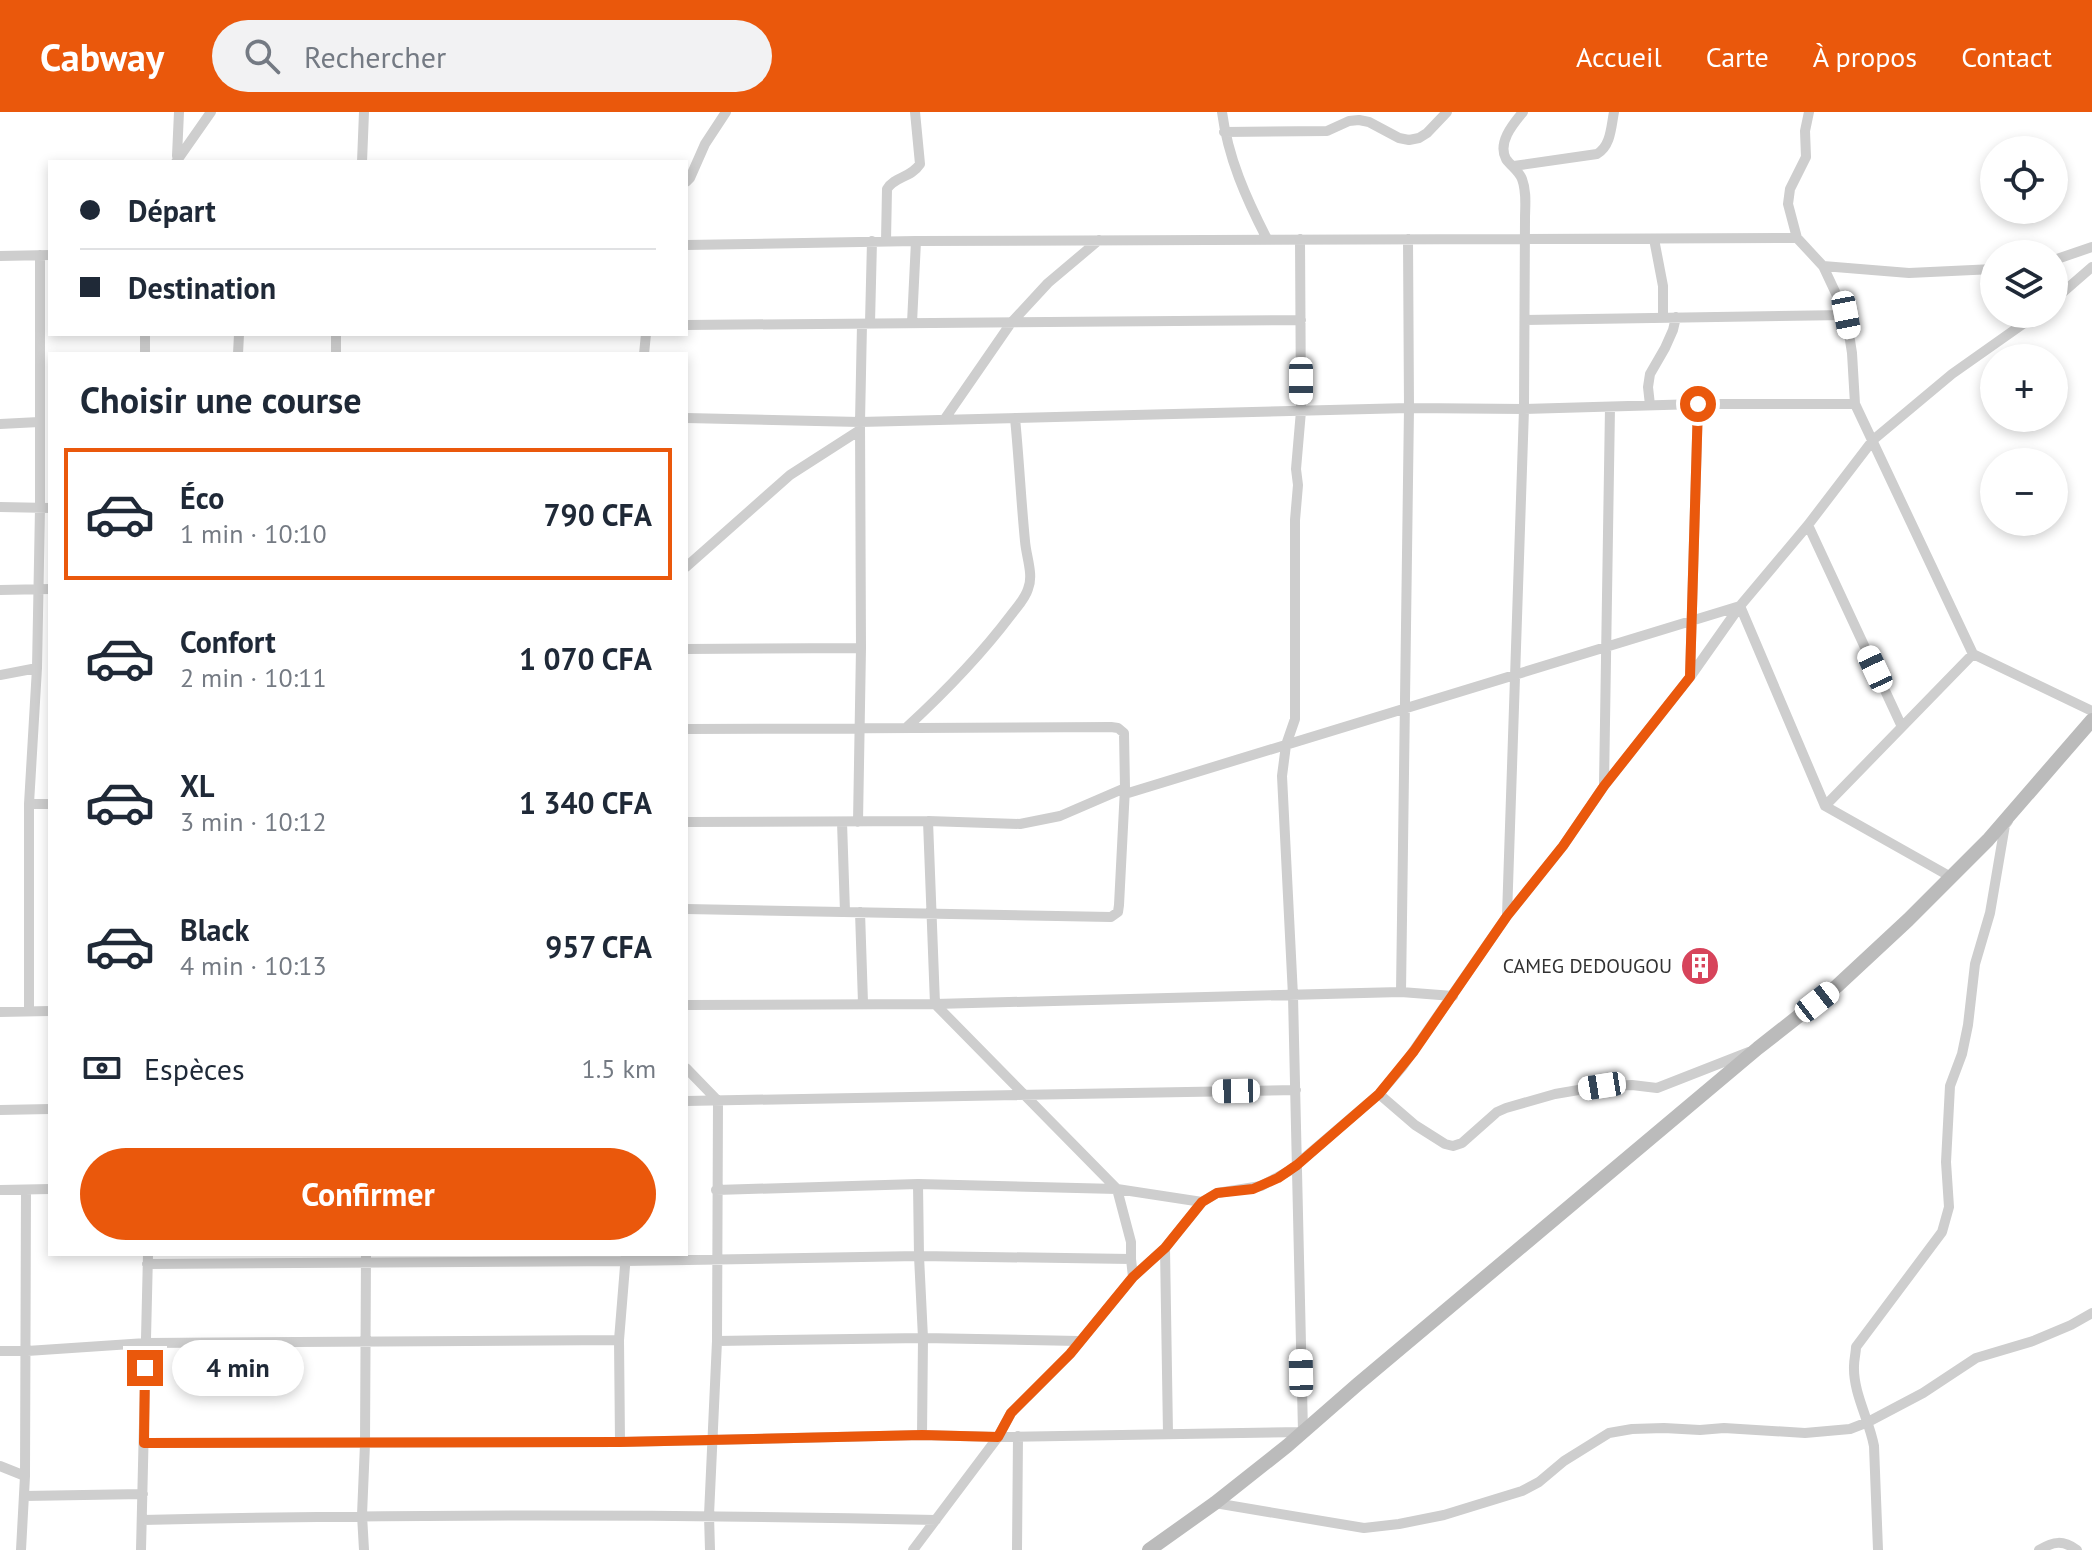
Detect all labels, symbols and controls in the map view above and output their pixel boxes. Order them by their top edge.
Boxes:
search box [212,20,772,92]
text: Cabway [40,32,164,81]
icon: search [240,34,284,78]
text: Rechercher [304,37,446,76]
text: Accueil [1576,38,1662,75]
text: Carte [1706,38,1769,75]
text: À propos [1813,38,1917,75]
text: Contact [1961,38,2052,75]
map controls [1980,136,2068,536]
button: locate [1980,136,2068,224]
text: Départ [128,191,216,230]
button: layers [1980,240,2068,328]
text: Destination [128,268,276,307]
car [1830,289,1862,341]
button: + [1980,344,2068,432]
car [1289,357,1313,405]
text: Choisir une course [80,376,362,423]
route start [1680,386,1716,422]
button: − [1980,448,2068,536]
icon: car [84,478,156,550]
text: Éco [180,478,224,517]
text: 790 CFA [544,495,652,534]
text: 1 min · 10:10 [180,517,327,550]
icon: car [84,622,156,694]
text: Confort [180,622,276,661]
text: 1 070 CFA [519,639,652,678]
car [1854,642,1896,696]
text: 2 min · 10:11 [180,661,327,694]
icon: car [84,766,156,838]
text: XL [180,766,214,805]
text: 1 340 CFA [519,783,652,822]
text: 3 min · 10:12 [180,805,327,838]
icon: car [84,910,156,982]
text: Black [180,910,249,949]
text: 957 CFA [545,927,652,966]
building icon: CAMEG DEDOUGOU [1679,945,1721,987]
text: 4 min · 10:13 [180,949,327,982]
place label: CAMEG DEDOUGOU [1503,953,1672,979]
car [1791,978,1843,1026]
icon: cash [80,1046,124,1090]
text: Espèces [144,1049,245,1088]
text: 1.5 km [582,1052,656,1085]
car [1576,1070,1628,1102]
car [1212,1079,1260,1103]
button: Confirmer [80,1148,656,1240]
callout: 4 min [173,1340,305,1396]
car [1289,1349,1313,1397]
route end [127,1350,163,1386]
text: 4 min [206,1351,270,1384]

